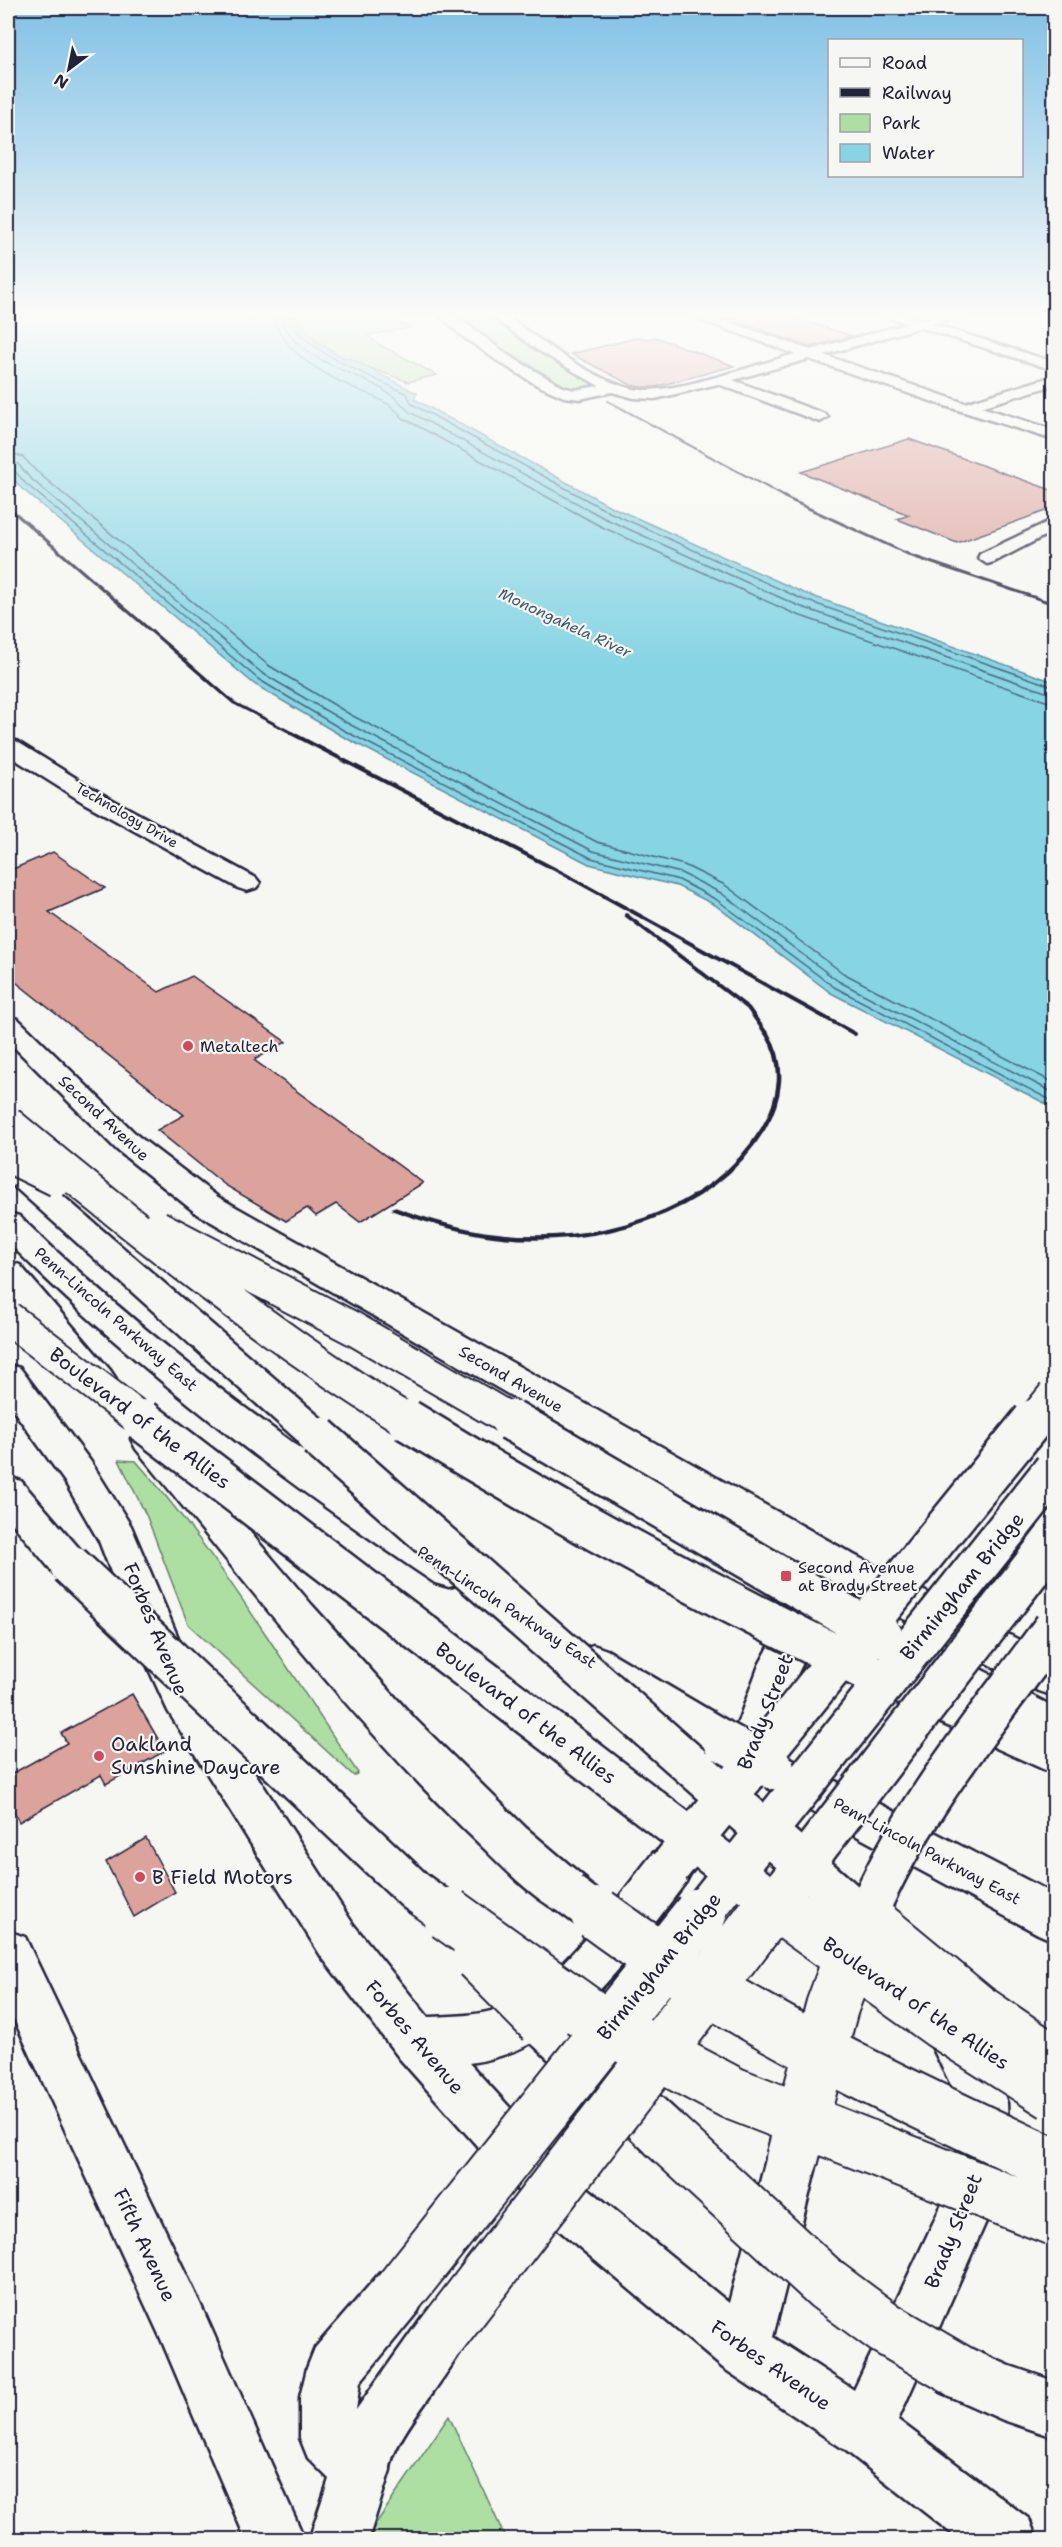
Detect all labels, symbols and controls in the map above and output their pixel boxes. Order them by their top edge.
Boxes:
north arrow [39,39,99,99]
legend [828,39,1023,177]
text: Road [882,51,927,75]
text: N [50,69,72,94]
text: Railway [882,81,952,105]
text: Park [882,111,921,135]
text: Water [882,141,935,165]
water label: Monongahela River [495,583,635,663]
street label: Technology Drive [73,778,181,852]
place label: Metaltech [200,1036,278,1057]
marker: Metaltech [181,1039,195,1053]
street label: Second Avenue [54,1071,154,1165]
street label: Penn-Lincoln Parkway East [30,1242,202,1396]
street label: Boulevard of the Allies [44,1341,236,1495]
street label: Second Avenue [455,1341,567,1417]
street label: Birmingham Bridge [894,1507,1030,1665]
street label: Penn-Lincoln Parkway East [413,1541,601,1673]
place label: Second Avenue at Brady Street [798,1557,918,1596]
street label: Forbes Avenue [118,1559,194,1699]
marker: Second Avenue at Brady Street [779,1569,793,1583]
street label: Boulevard of the Allies [430,1636,622,1790]
street label: Brady Street [731,1651,799,1773]
place label: Oakland Sunshine Daycare [111,1731,280,1780]
marker: Oakland Sunshine Daycare [92,1749,106,1763]
street label: Penn-Lincoln Parkway East [830,1793,1024,1909]
place label: B Field Motors [152,1864,293,1890]
marker: B Field Motors [133,1870,147,1884]
street label: Birmingham Bridge [591,1887,727,2045]
street label: Boulevard of the Allies [817,1931,1015,2075]
street label: Forbes Avenue [360,1975,470,2099]
street label: Brady Street [918,2170,988,2292]
street label: Fifth Avenue [107,2184,183,2306]
street label: Forbes Avenue [706,2314,836,2416]

